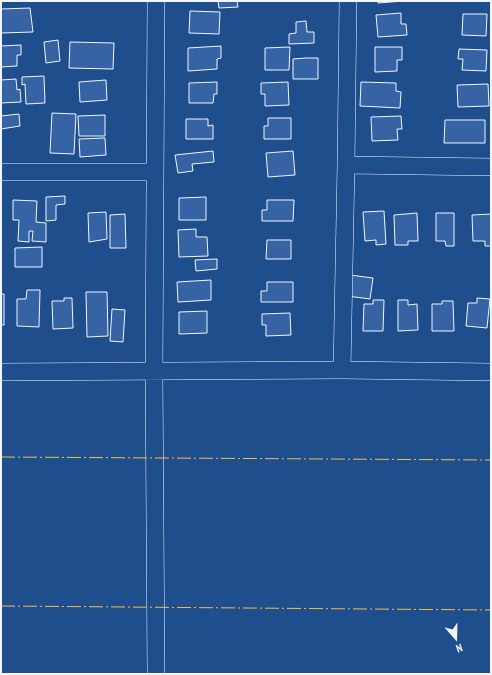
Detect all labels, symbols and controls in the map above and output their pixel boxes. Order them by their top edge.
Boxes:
north arrow [436,619,476,659]
text: N [454,641,465,656]

